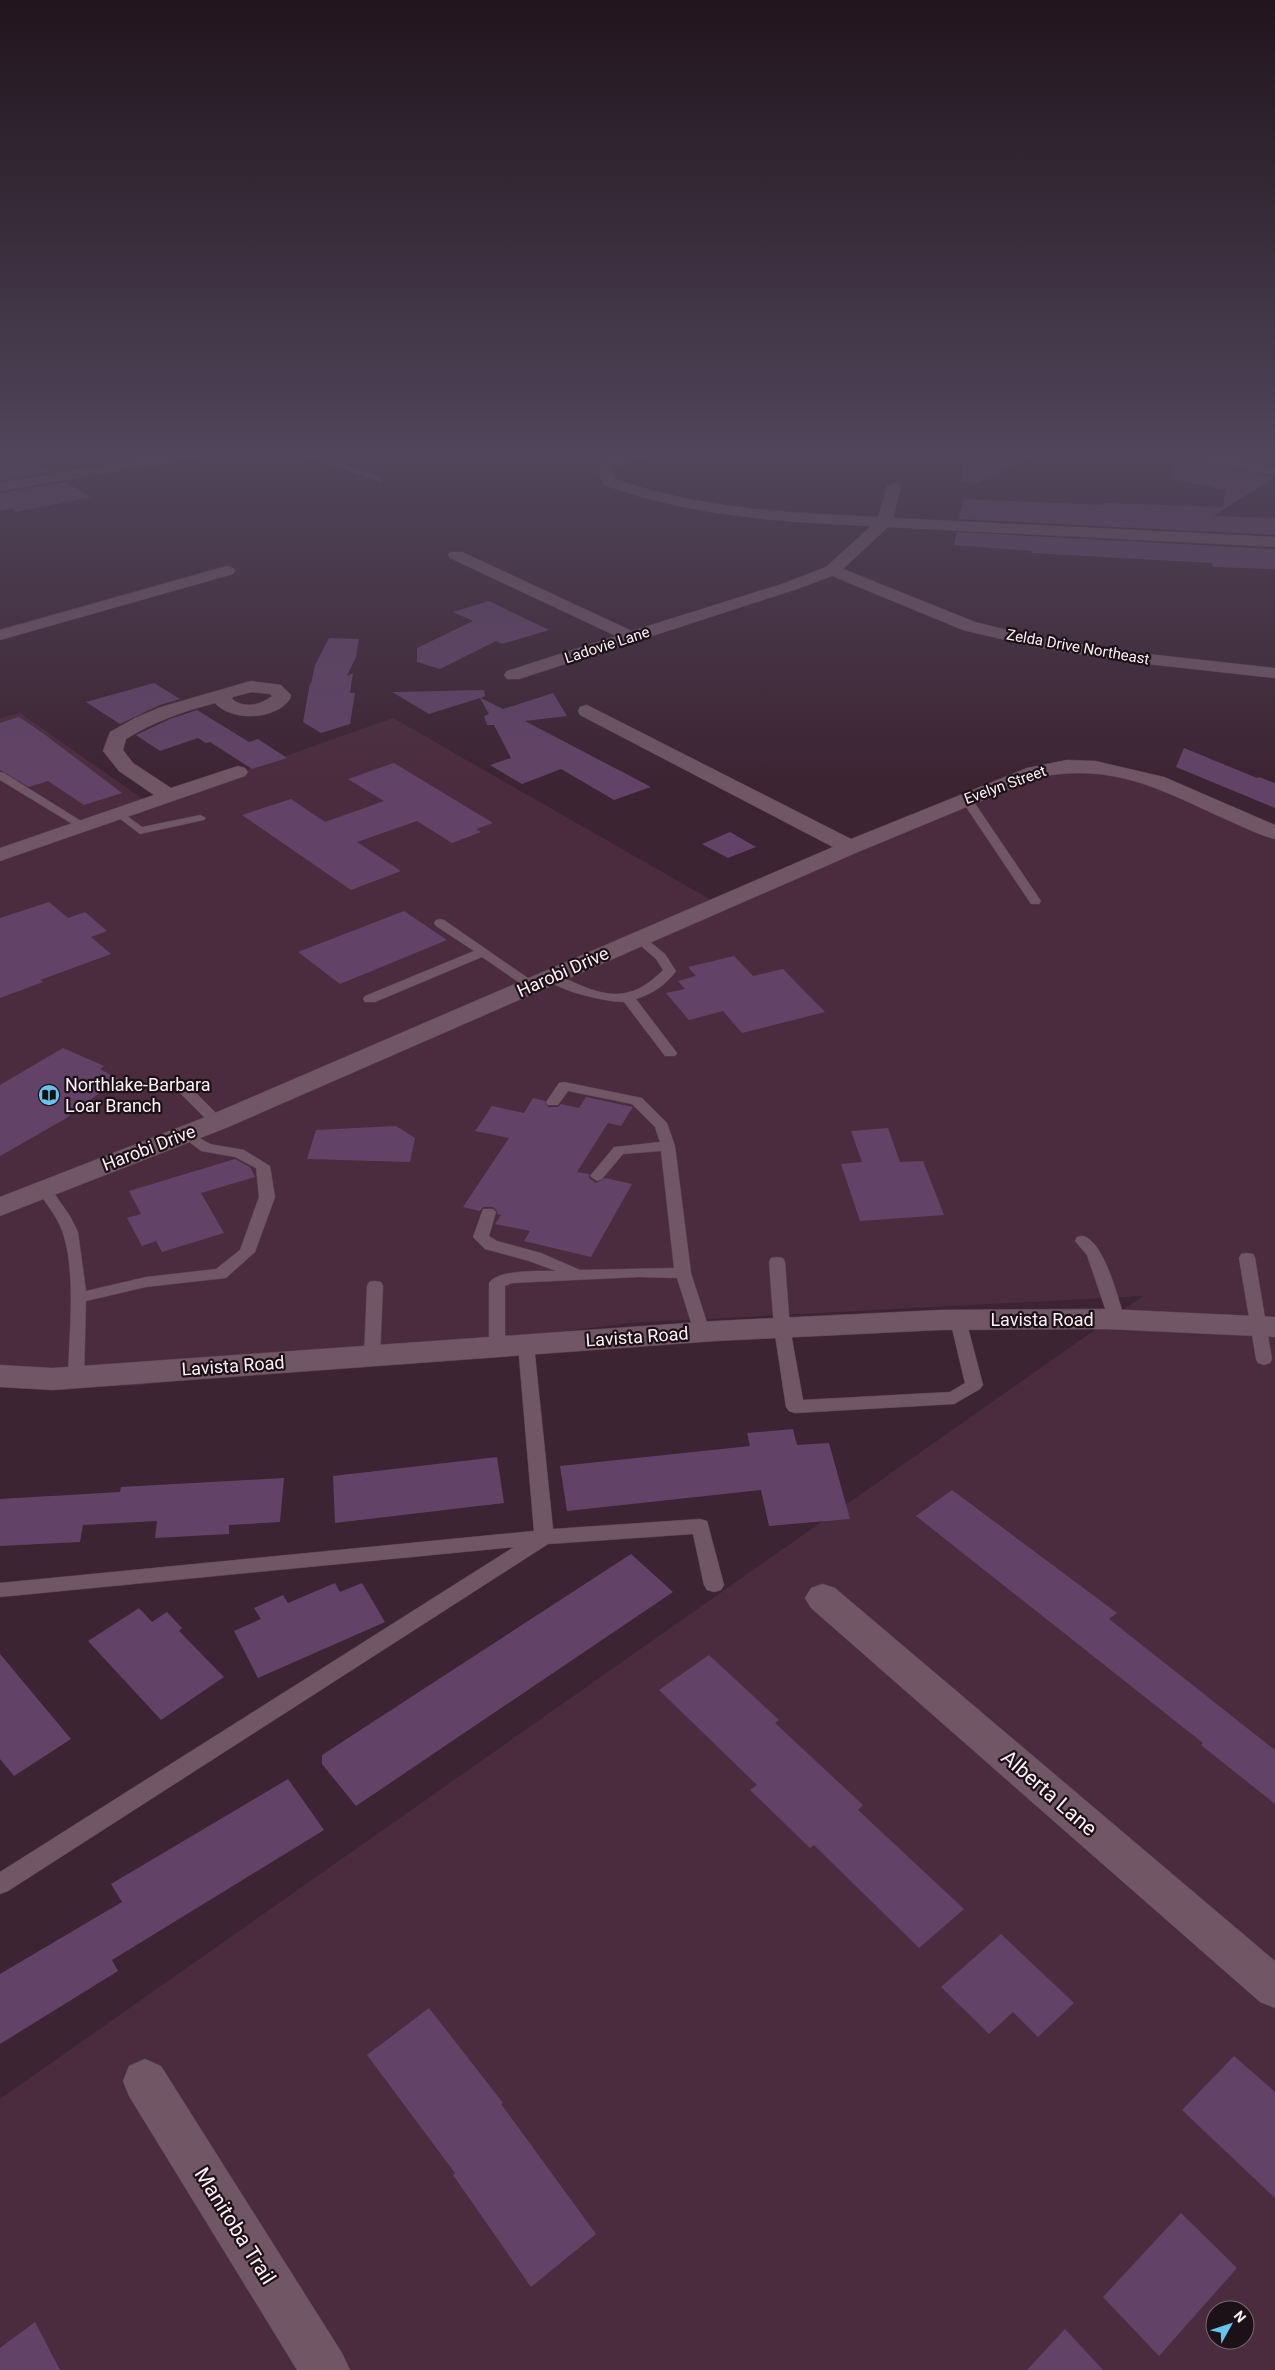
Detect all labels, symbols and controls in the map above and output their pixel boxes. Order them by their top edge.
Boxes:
street label: Ladovie Lane [562,623,652,667]
street label: Zelda Drive Northeast [1005,626,1151,668]
street label: Evelyn Street [962,762,1048,808]
street label: Harobi Drive [514,942,612,1001]
place label: Northlake-Barbara Loar Branch [65,1074,211,1116]
library icon: Northlake-Barbara Loar Branch [37,1083,61,1107]
street label: Harobi Drive [99,1120,198,1175]
street label: Lavista Road [990,1309,1094,1330]
street label: Lavista Road [585,1322,689,1351]
street label: Lavista Road [181,1351,285,1380]
street label: Alberta Lane [996,1745,1102,1841]
street label: Manitoba Trail [190,2163,280,2289]
north arrow [1205,2300,1255,2350]
text: N [1231,2308,1249,2326]

